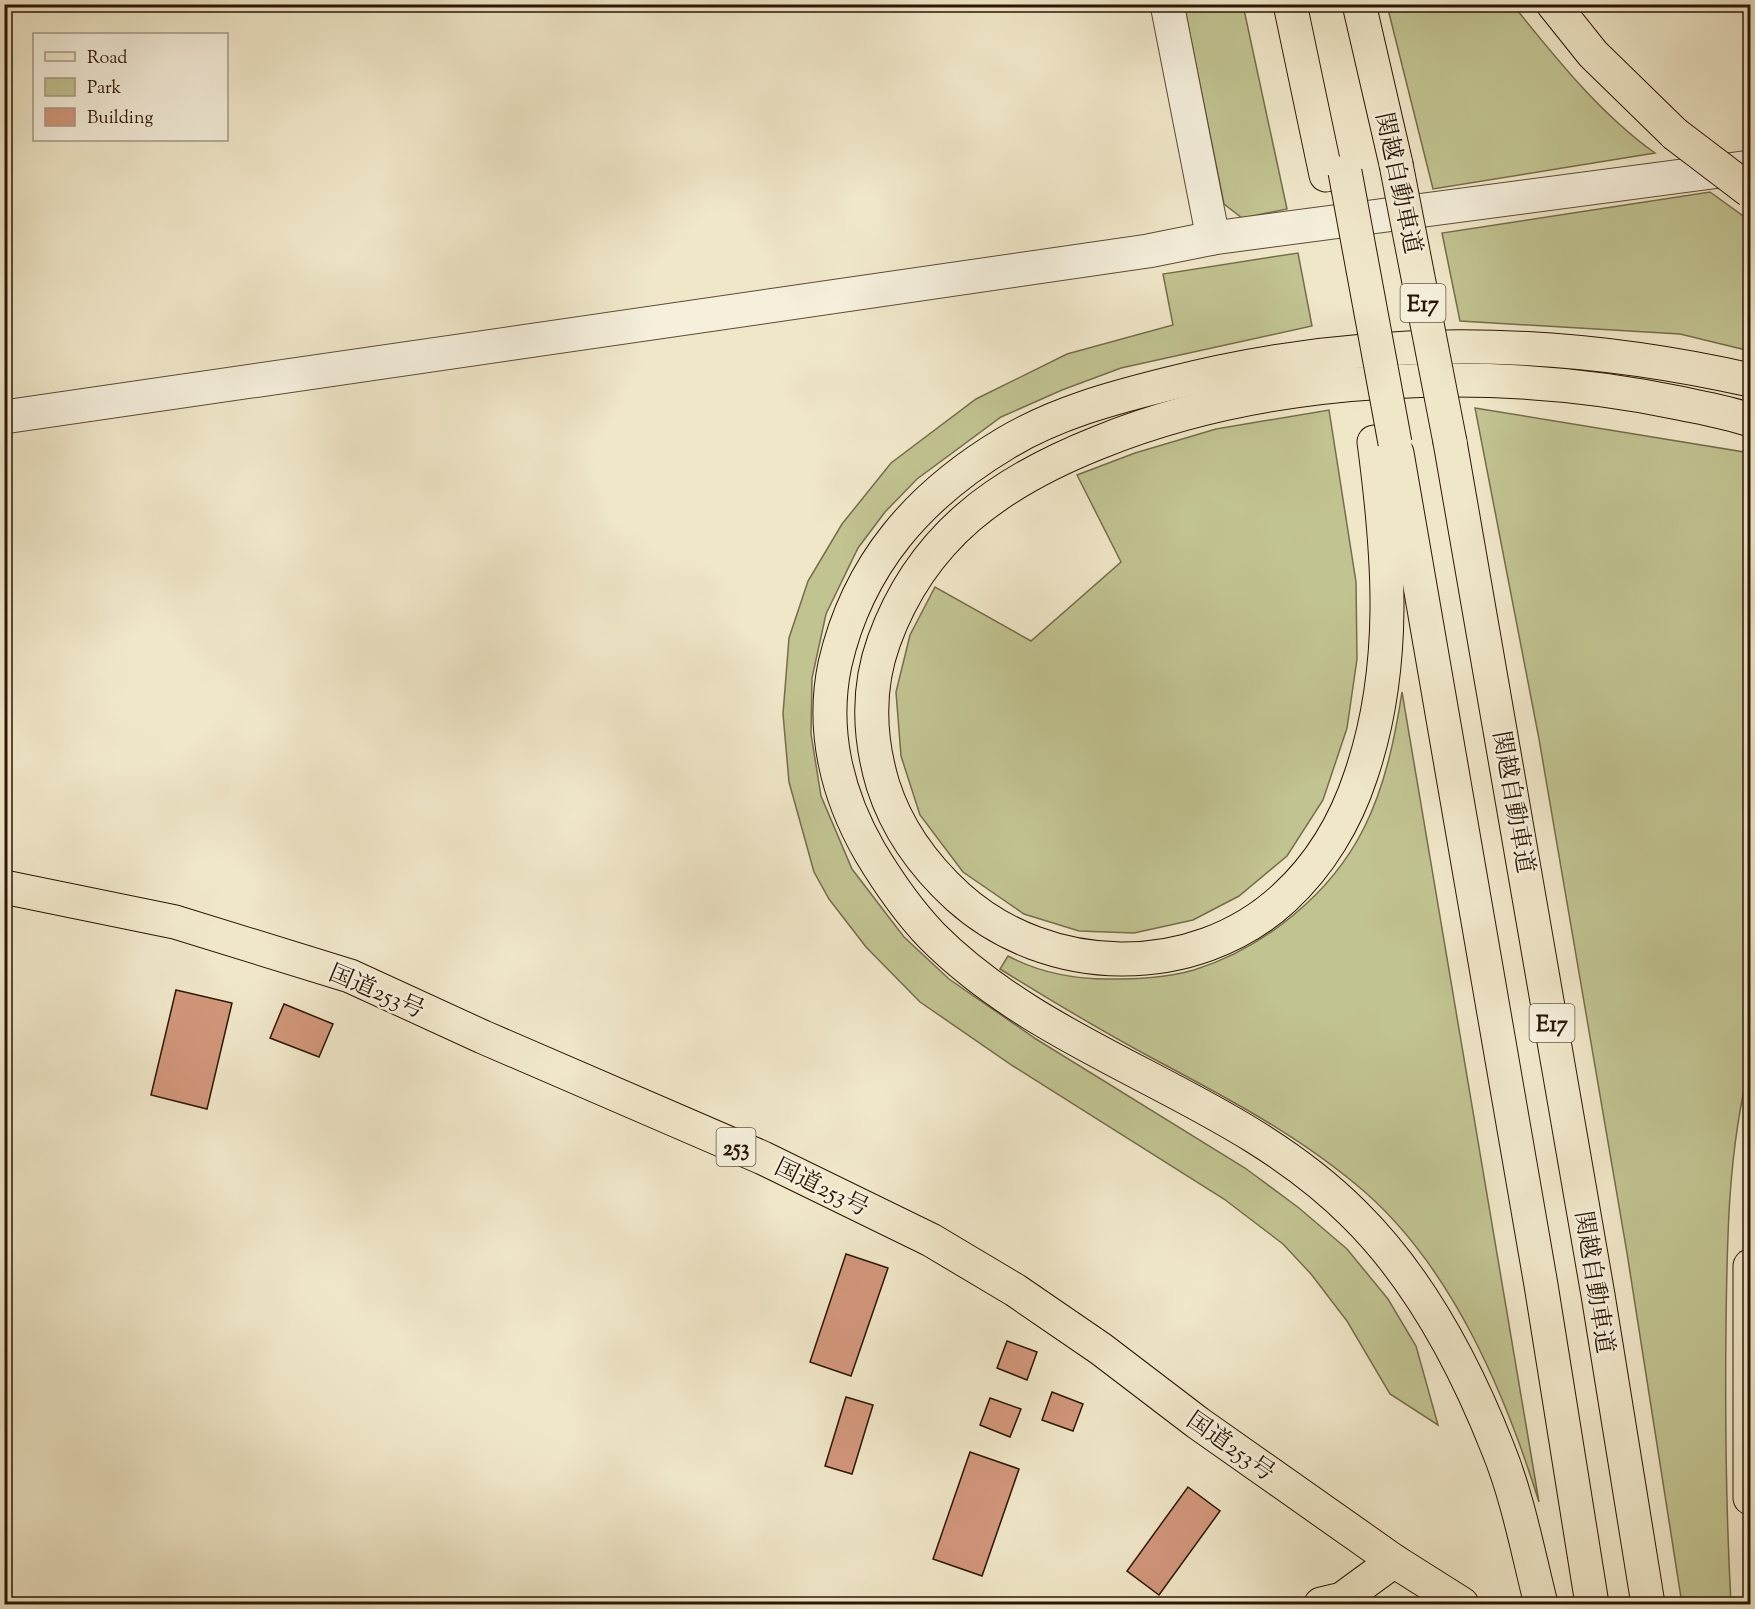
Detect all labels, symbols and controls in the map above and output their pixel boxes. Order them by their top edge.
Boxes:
legend [33,33,228,141]
text: Road [87,46,127,72]
text: Park [87,76,122,102]
text: Building [87,106,153,132]
street label: 関越自動車道 [1365,109,1429,257]
road number: E17 [1400,284,1446,322]
street label: 関越自動車道 [1483,728,1541,876]
street label: 国道253号 [323,957,429,1028]
road number: E17 [1530,1004,1574,1042]
road number: 253 [716,1128,756,1166]
street label: 国道253号 [768,1151,874,1226]
street label: 関越自動車道 [1565,1209,1621,1356]
street label: 国道253号 [1179,1405,1281,1491]

